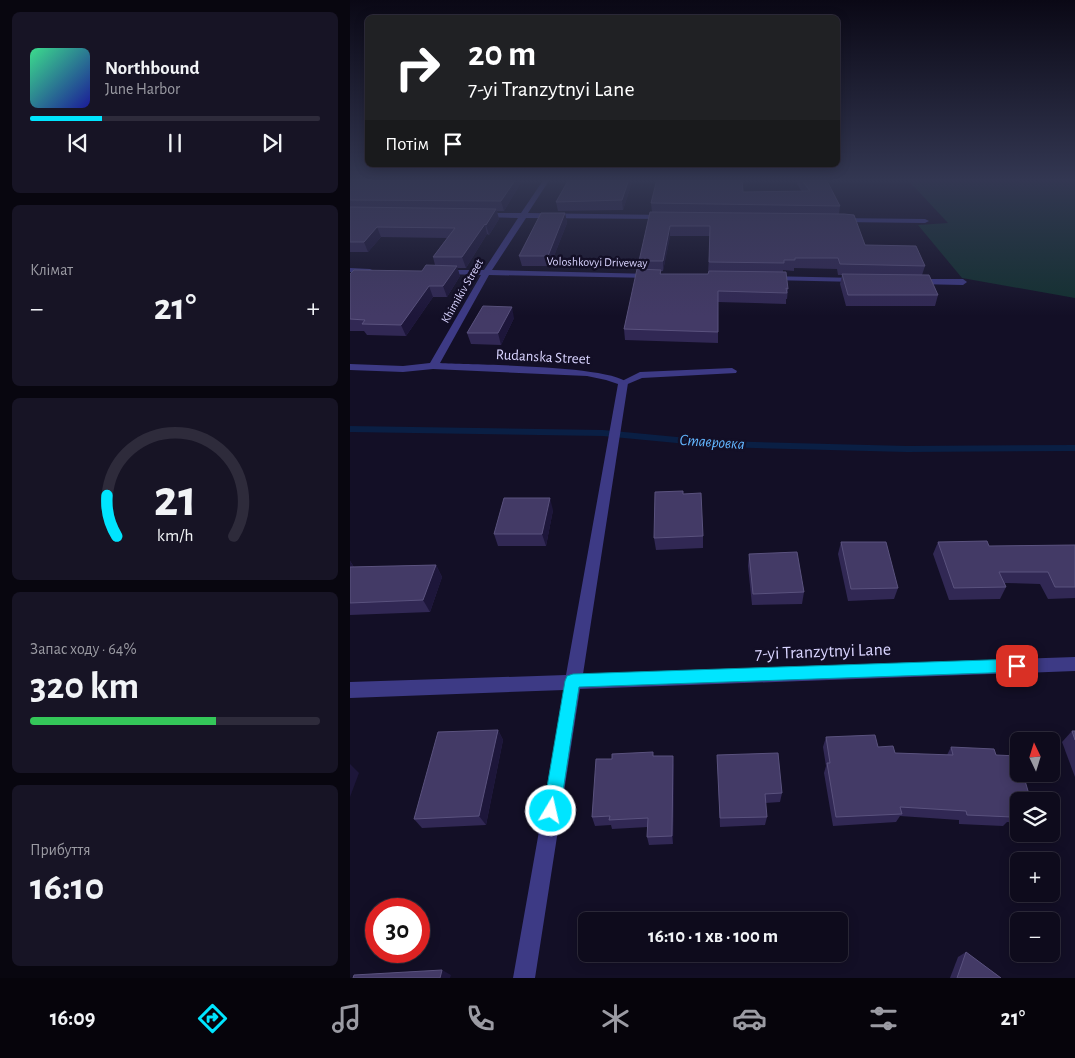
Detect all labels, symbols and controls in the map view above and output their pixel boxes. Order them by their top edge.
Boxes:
icon: right [385,35,450,100]
text: 20 m [468,37,536,72]
text: Northbound [105,59,200,78]
text: 7-yi Tranzytnyi Lane [468,78,635,100]
text: June Harbor [105,81,180,97]
icon: previous [64,129,92,157]
icon: pause [161,129,189,157]
icon: next [258,129,286,157]
icon: arrive [439,130,467,158]
text: Потім [385,135,429,154]
street label: Voloshkovyi Driveway [546,255,648,270]
street label: Khimikiv Street [439,257,485,325]
text: Клімат [30,262,73,278]
text: 21° [154,289,196,327]
text: − [30,295,43,323]
text: + [307,295,320,323]
street label: Rudanska Street [495,347,591,367]
water label: Ставровка [679,432,745,453]
text: 21 [153,473,197,525]
text: km/h [157,527,193,545]
text: Запас ходу · 64% [30,641,137,657]
street label: 7-yi Tranzytnyi Lane [755,641,891,663]
pin [996,645,1038,687]
icon: arrive [1003,652,1031,680]
text: 320 km [30,668,139,706]
north arrow [1010,732,1060,782]
map controls [1010,732,1060,962]
position arrow [524,784,576,836]
button: layers [1010,792,1060,842]
text: Прибуття [30,842,91,858]
button: + [1010,852,1060,902]
text: 16:10 [30,869,104,907]
speed limit sign: 30 [365,898,430,963]
button: − [1010,912,1060,962]
text: 16:10 · 1 хв · 100 m [648,927,778,946]
icon: directions [195,1001,230,1036]
icon: music [329,1001,364,1036]
icon: phone [463,1001,498,1036]
icon: climate [598,1001,633,1036]
icon: car [732,1001,767,1036]
icon: filters [866,1001,901,1036]
text: 16:09 [50,1007,95,1029]
text: 21° [1001,1007,1025,1029]

